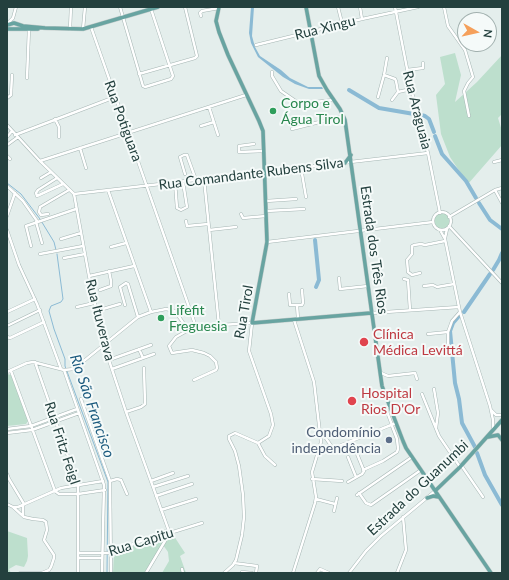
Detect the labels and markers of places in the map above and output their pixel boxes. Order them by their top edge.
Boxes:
place label: Corpo e Água Tirol [281,95,344,128]
marker: Corpo e Água Tirol [268,106,278,116]
place label: Lifefit Freguesia [169,302,227,334]
marker: Lifefit Freguesia [156,313,166,323]
place label: Clínica Médica Levittá [373,326,463,358]
marker: Clínica Médica Levittá [358,336,370,348]
place label: Hospital Rios D'Or [361,385,420,418]
marker: Hospital Rios D'Or [346,395,358,407]
place label: Condomínio independência [291,424,381,456]
marker: Condomínio independência [384,435,394,445]

